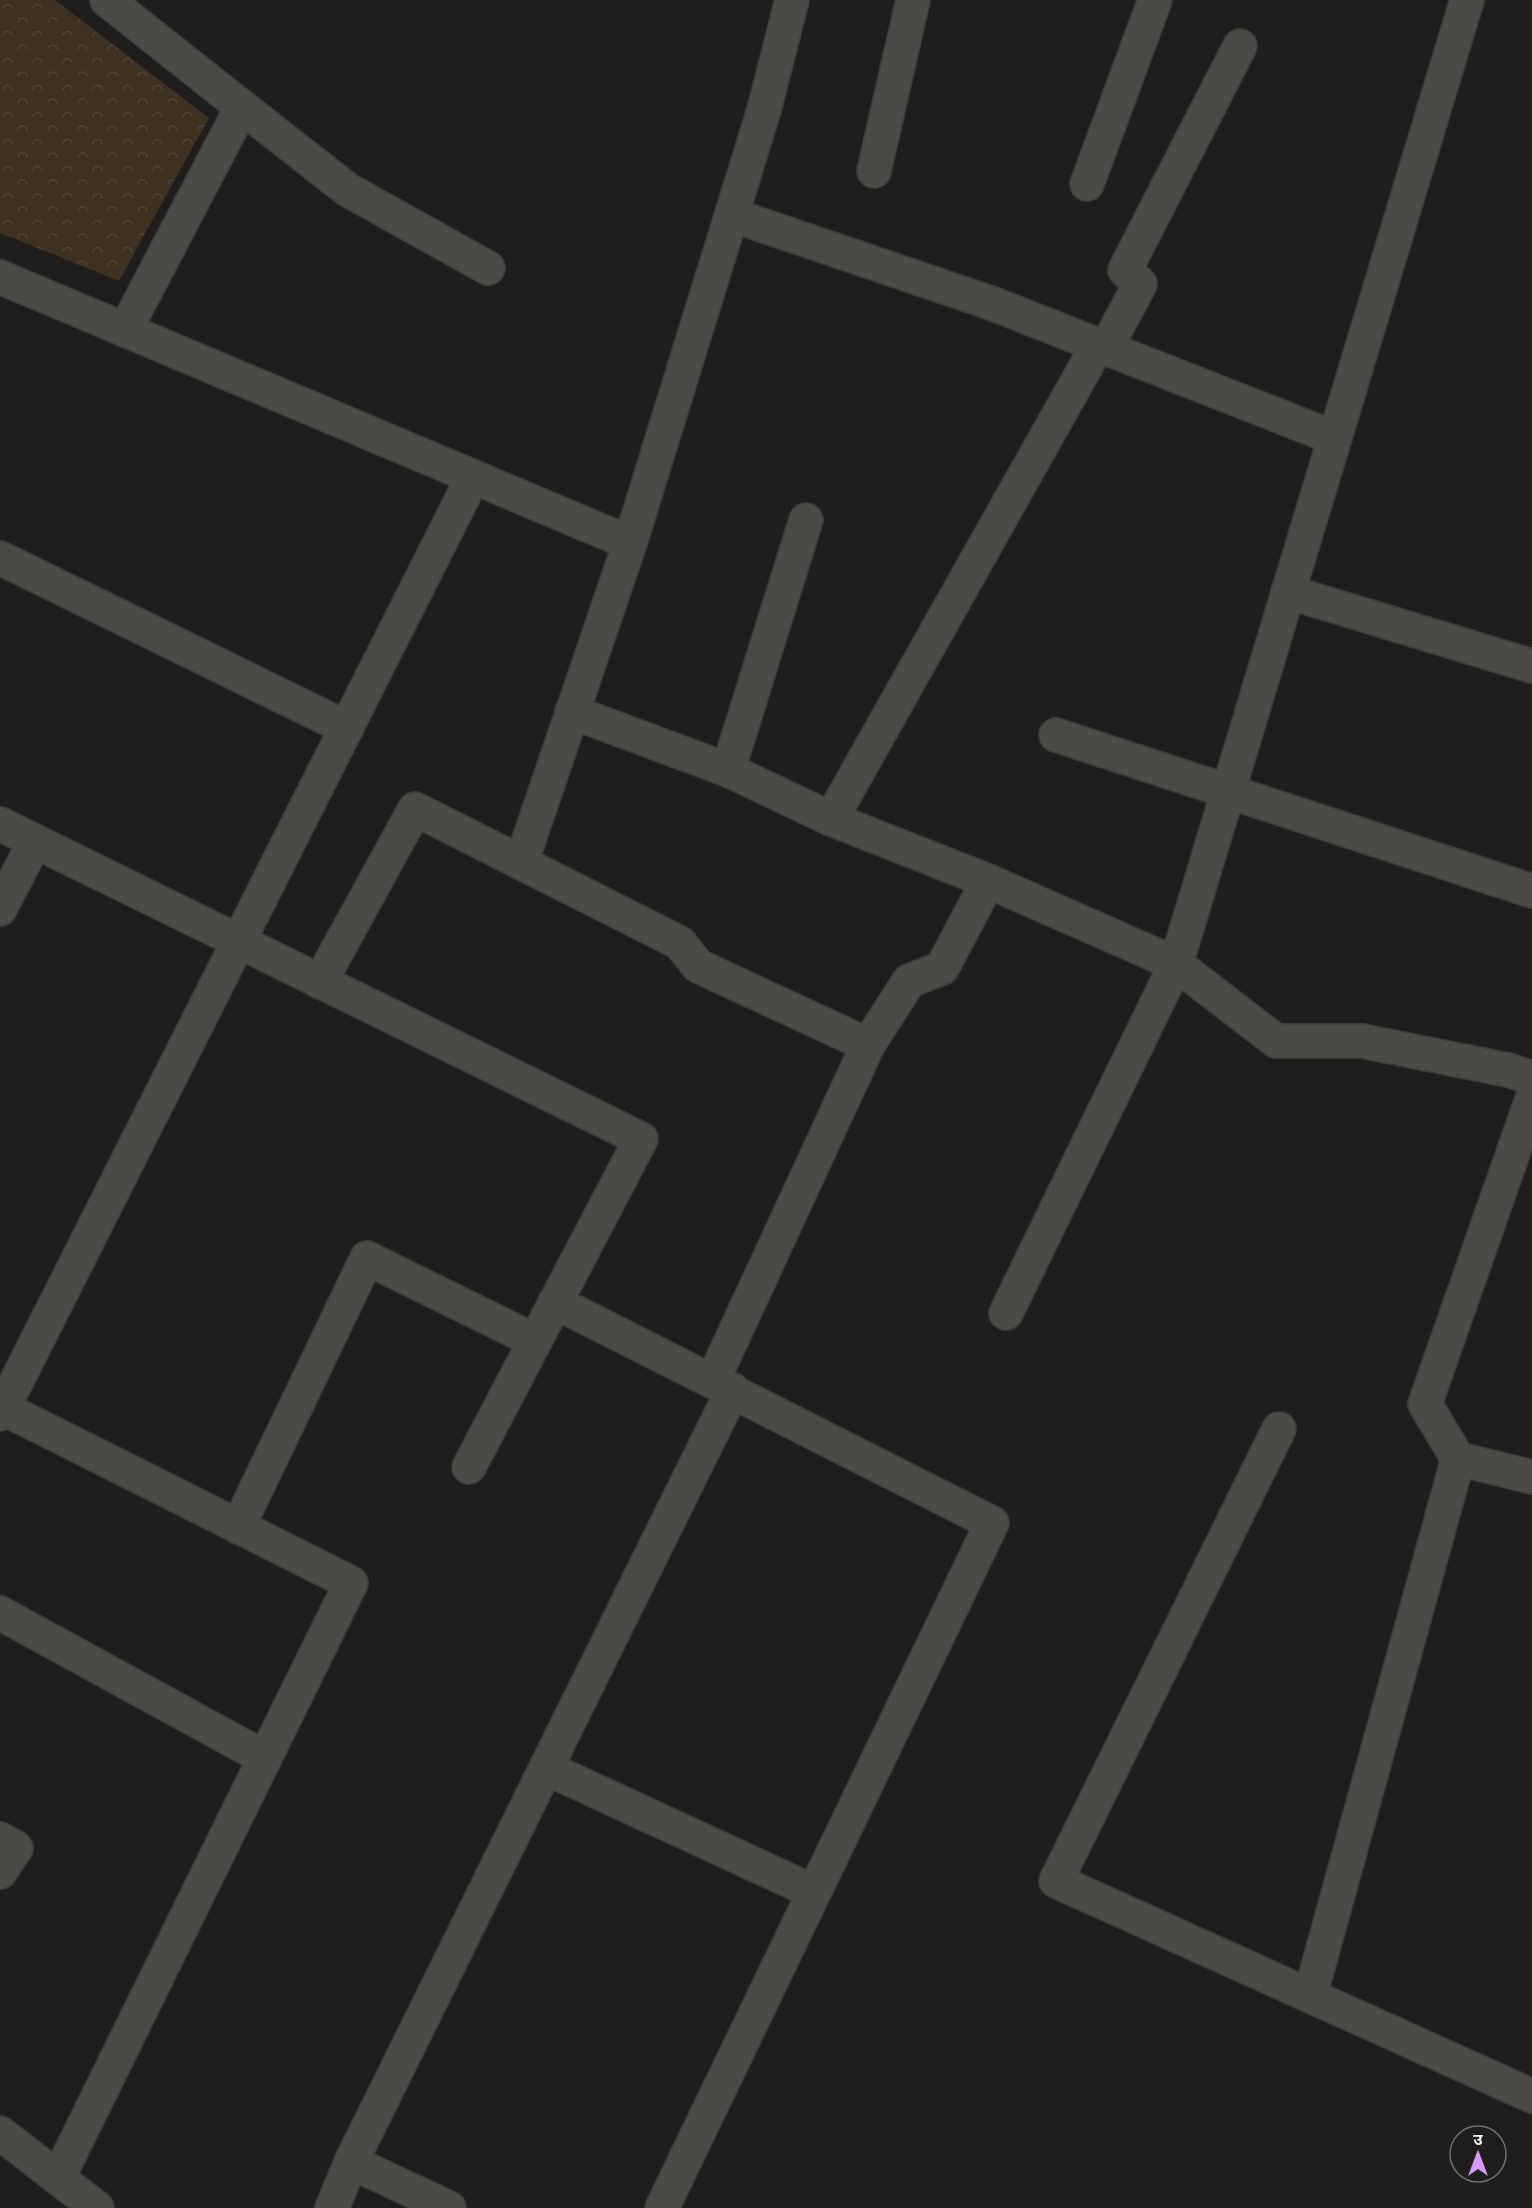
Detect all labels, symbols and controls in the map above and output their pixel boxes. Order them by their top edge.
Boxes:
north arrow [1448,2124,1508,2184]
text: उ [1473,2129,1483,2149]

